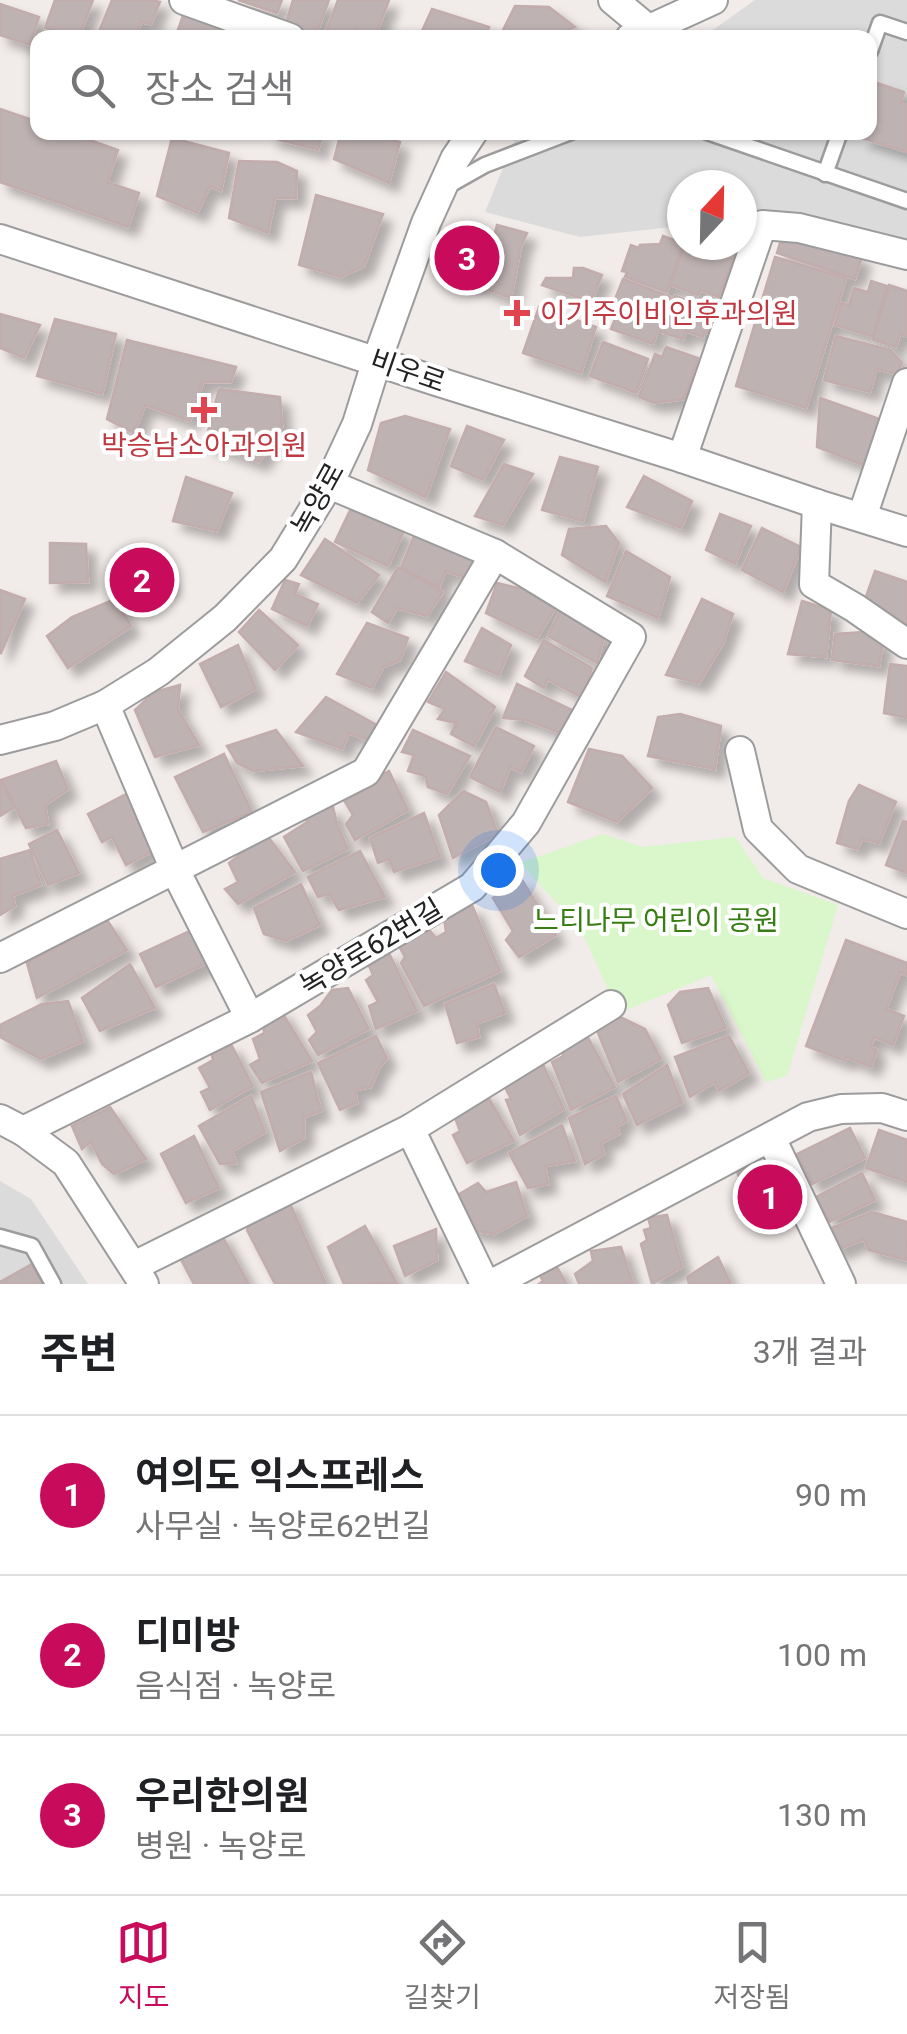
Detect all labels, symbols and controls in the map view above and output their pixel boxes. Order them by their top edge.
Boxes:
search box [30,30,877,140]
icon: search [65,58,120,113]
text: 장소 검색 [145,67,294,111]
north arrow [667,170,757,260]
pin: 3 [434,220,500,296]
place label: 이기주이비인후과의원 [540,297,798,330]
marker: 이기주이비인후과의원 [504,300,530,326]
street label: 비우로 [366,343,450,399]
marker: 박승남소아과의원 [191,397,217,423]
place label: 박승남소아과의원 [101,429,307,462]
street label: 녹양로 [285,457,351,541]
pin: 2 [110,542,174,618]
your location [473,845,524,896]
street label: 녹양로62번길 [294,892,448,1002]
park label: 느티나무 어린이 공원 [533,904,779,937]
pin: 1 [738,1160,802,1234]
text: 주변 [40,1329,117,1378]
text: 3개 결과 [753,1333,867,1371]
text: 여의도 익스프레스 [135,1454,424,1498]
text: 1 [63,1476,82,1514]
text: 90 m [795,1476,867,1514]
text: 사무실 · 녹양로62번길 [135,1507,431,1545]
text: 디미방 [135,1614,240,1658]
text: 2 [63,1636,82,1674]
text: 100 m [777,1636,867,1674]
text: 음식점 · 녹양로 [135,1667,336,1705]
text: 우리한의원 [135,1774,310,1818]
text: 3 [63,1796,82,1834]
text: 130 m [777,1796,867,1834]
text: 병원 · 녹양로 [135,1827,306,1865]
tab: 지도 [116,1915,171,2015]
tab: 길찾기 [404,1915,481,2015]
tab: 저장됨 [713,1915,791,2015]

